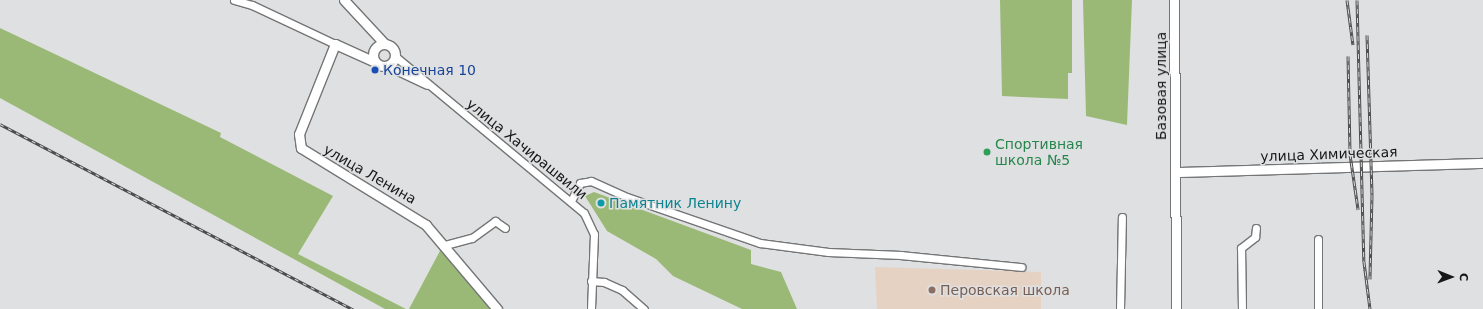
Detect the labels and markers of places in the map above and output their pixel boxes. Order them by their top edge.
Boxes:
place label: Конечная 10 [383,62,476,78]
marker: Конечная 10 [370,65,380,75]
place label: Спортивная школа №5 [995,136,1083,168]
marker: Спортивная школа №5 [982,147,992,157]
place label: Памятник Ленину [609,195,741,211]
marker: Памятник Ленину [596,198,606,208]
place label: Перовская школа [940,282,1070,298]
marker: Перовская школа [927,285,937,295]

